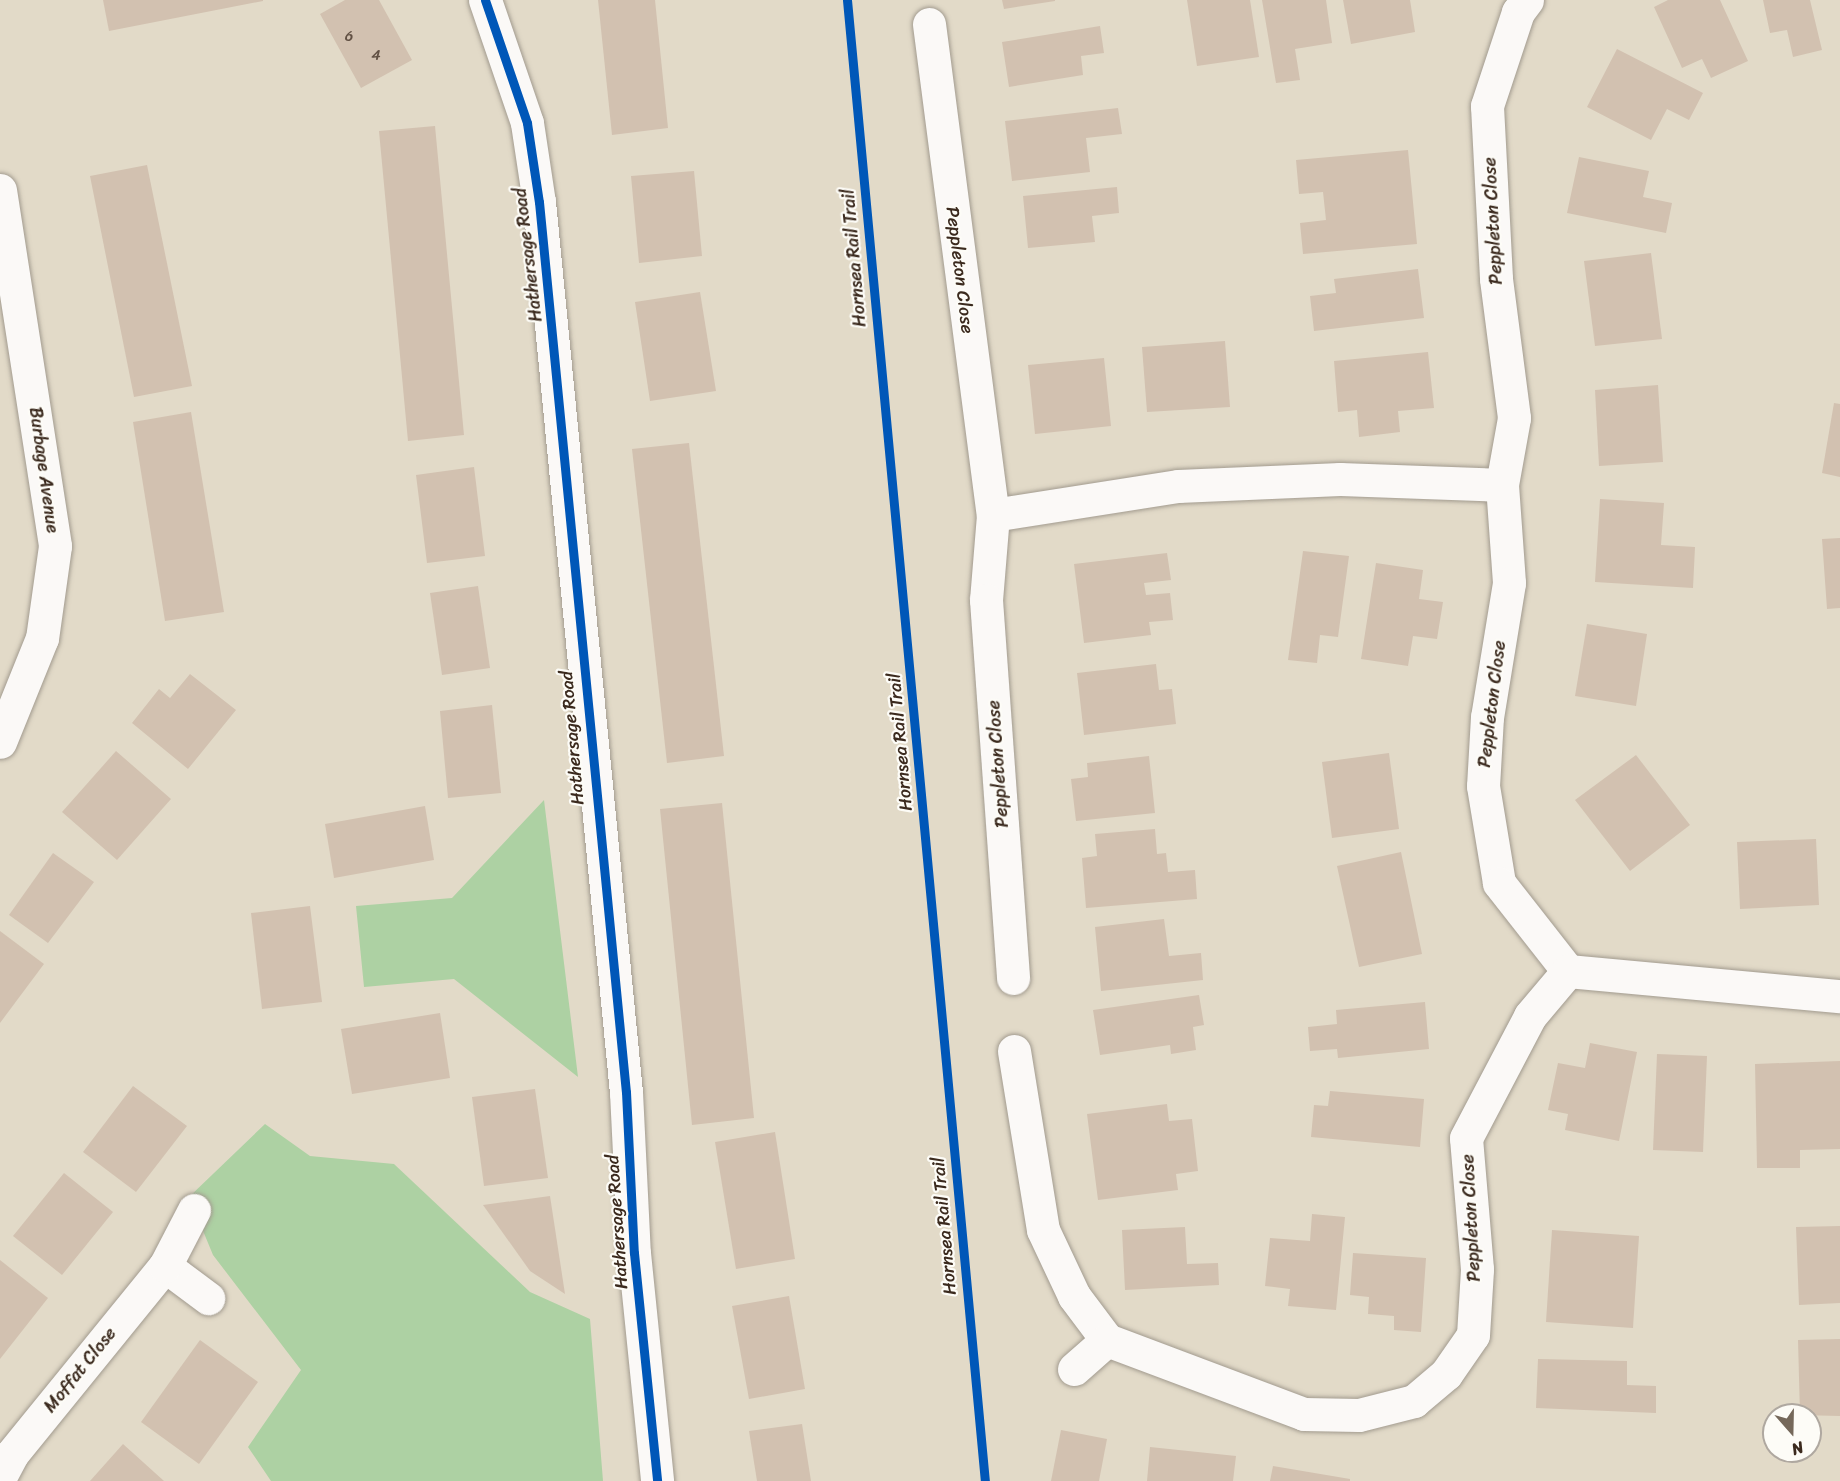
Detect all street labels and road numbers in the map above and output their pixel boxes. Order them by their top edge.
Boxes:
street label: Peppleton Close [1479,157,1507,285]
street label: Hathersage Road [509,187,547,323]
street label: Hornsea Rail Trail [837,188,871,328]
street label: Peppleton Close [941,205,979,335]
street label: Burbage Avenue [24,406,64,534]
street label: Peppleton Close [1473,639,1511,769]
street label: Hathersage Road [555,670,589,806]
street label: Hornsea Rail Trail [883,672,917,812]
street label: Peppleton Close [983,700,1013,828]
street label: Hathersage Road [602,1154,632,1290]
street label: Peppleton Close [1457,1154,1485,1282]
street label: Hornsea Rail Trail [927,1156,961,1296]
street label: Moffat Close [39,1323,121,1417]

